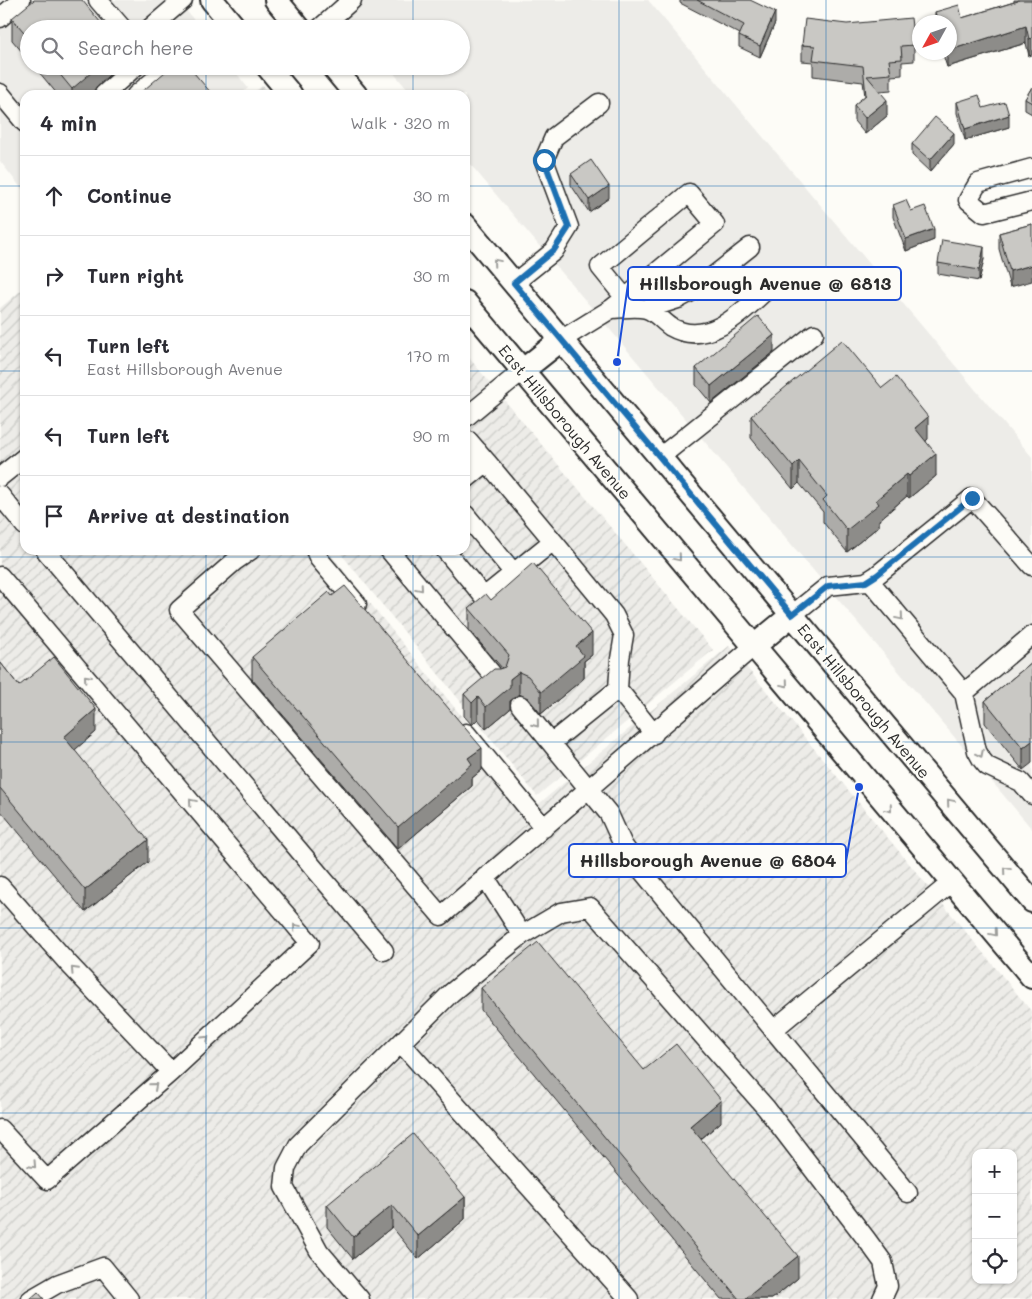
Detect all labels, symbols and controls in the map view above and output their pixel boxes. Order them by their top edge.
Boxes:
north arrow [912,15,957,60]
search box [20,20,470,75]
icon: search [38,34,66,62]
text: Search here [78,35,194,60]
text: 4 min [40,109,97,136]
text: Walk · 320 m [350,112,450,133]
route start [533,149,556,172]
icon: ahead [40,182,68,210]
text: Continue [87,183,172,208]
text: 30 m [413,185,450,206]
one-way arrow [493,259,502,268]
icon: right [40,262,68,290]
text: Turn right [87,263,184,288]
text: 30 m [413,265,450,286]
callout: Hillsborough Avenue @ 6813 [628,267,901,300]
text: Hillsborough Avenue @ 6813 [639,271,892,295]
text: Turn left [87,333,170,358]
street label: East Hillsborough Avenue [494,340,636,503]
icon: left [40,342,68,370]
text: 170 m [406,345,450,366]
text: East Hillsborough Avenue [87,358,283,379]
icon: left [40,422,68,450]
text: Turn left [87,423,170,448]
text: 90 m [413,425,450,446]
route end [961,487,984,510]
icon: arrive [40,502,68,530]
text: Arrive at destination [87,503,290,528]
one-way arrow [673,552,682,561]
one-way arrow [414,582,423,591]
one-way arrow [895,611,903,620]
street label: East Hillsborough Avenue [793,619,935,782]
one-way arrow [84,675,93,684]
one-way arrow [779,679,788,688]
one-way arrow [530,718,538,727]
one-way arrow [973,749,984,758]
one-way arrow [189,799,197,808]
one-way arrow [946,799,955,808]
one-way arrow [884,803,893,812]
callout: Hillsborough Avenue @ 6804 [569,844,846,877]
text: Hillsborough Avenue @ 6804 [580,848,836,872]
one-way arrow [1004,867,1012,876]
one-way arrow [293,923,302,932]
one-way arrow [989,927,998,936]
one-way arrow [71,966,80,975]
one-way arrow [201,1036,210,1045]
one-way arrow [148,1083,157,1092]
map controls [972,1149,1017,1284]
button: + [972,1149,1017,1194]
one-way arrow [27,1159,36,1168]
button: − [972,1194,1017,1239]
button: locate [972,1239,1017,1284]

